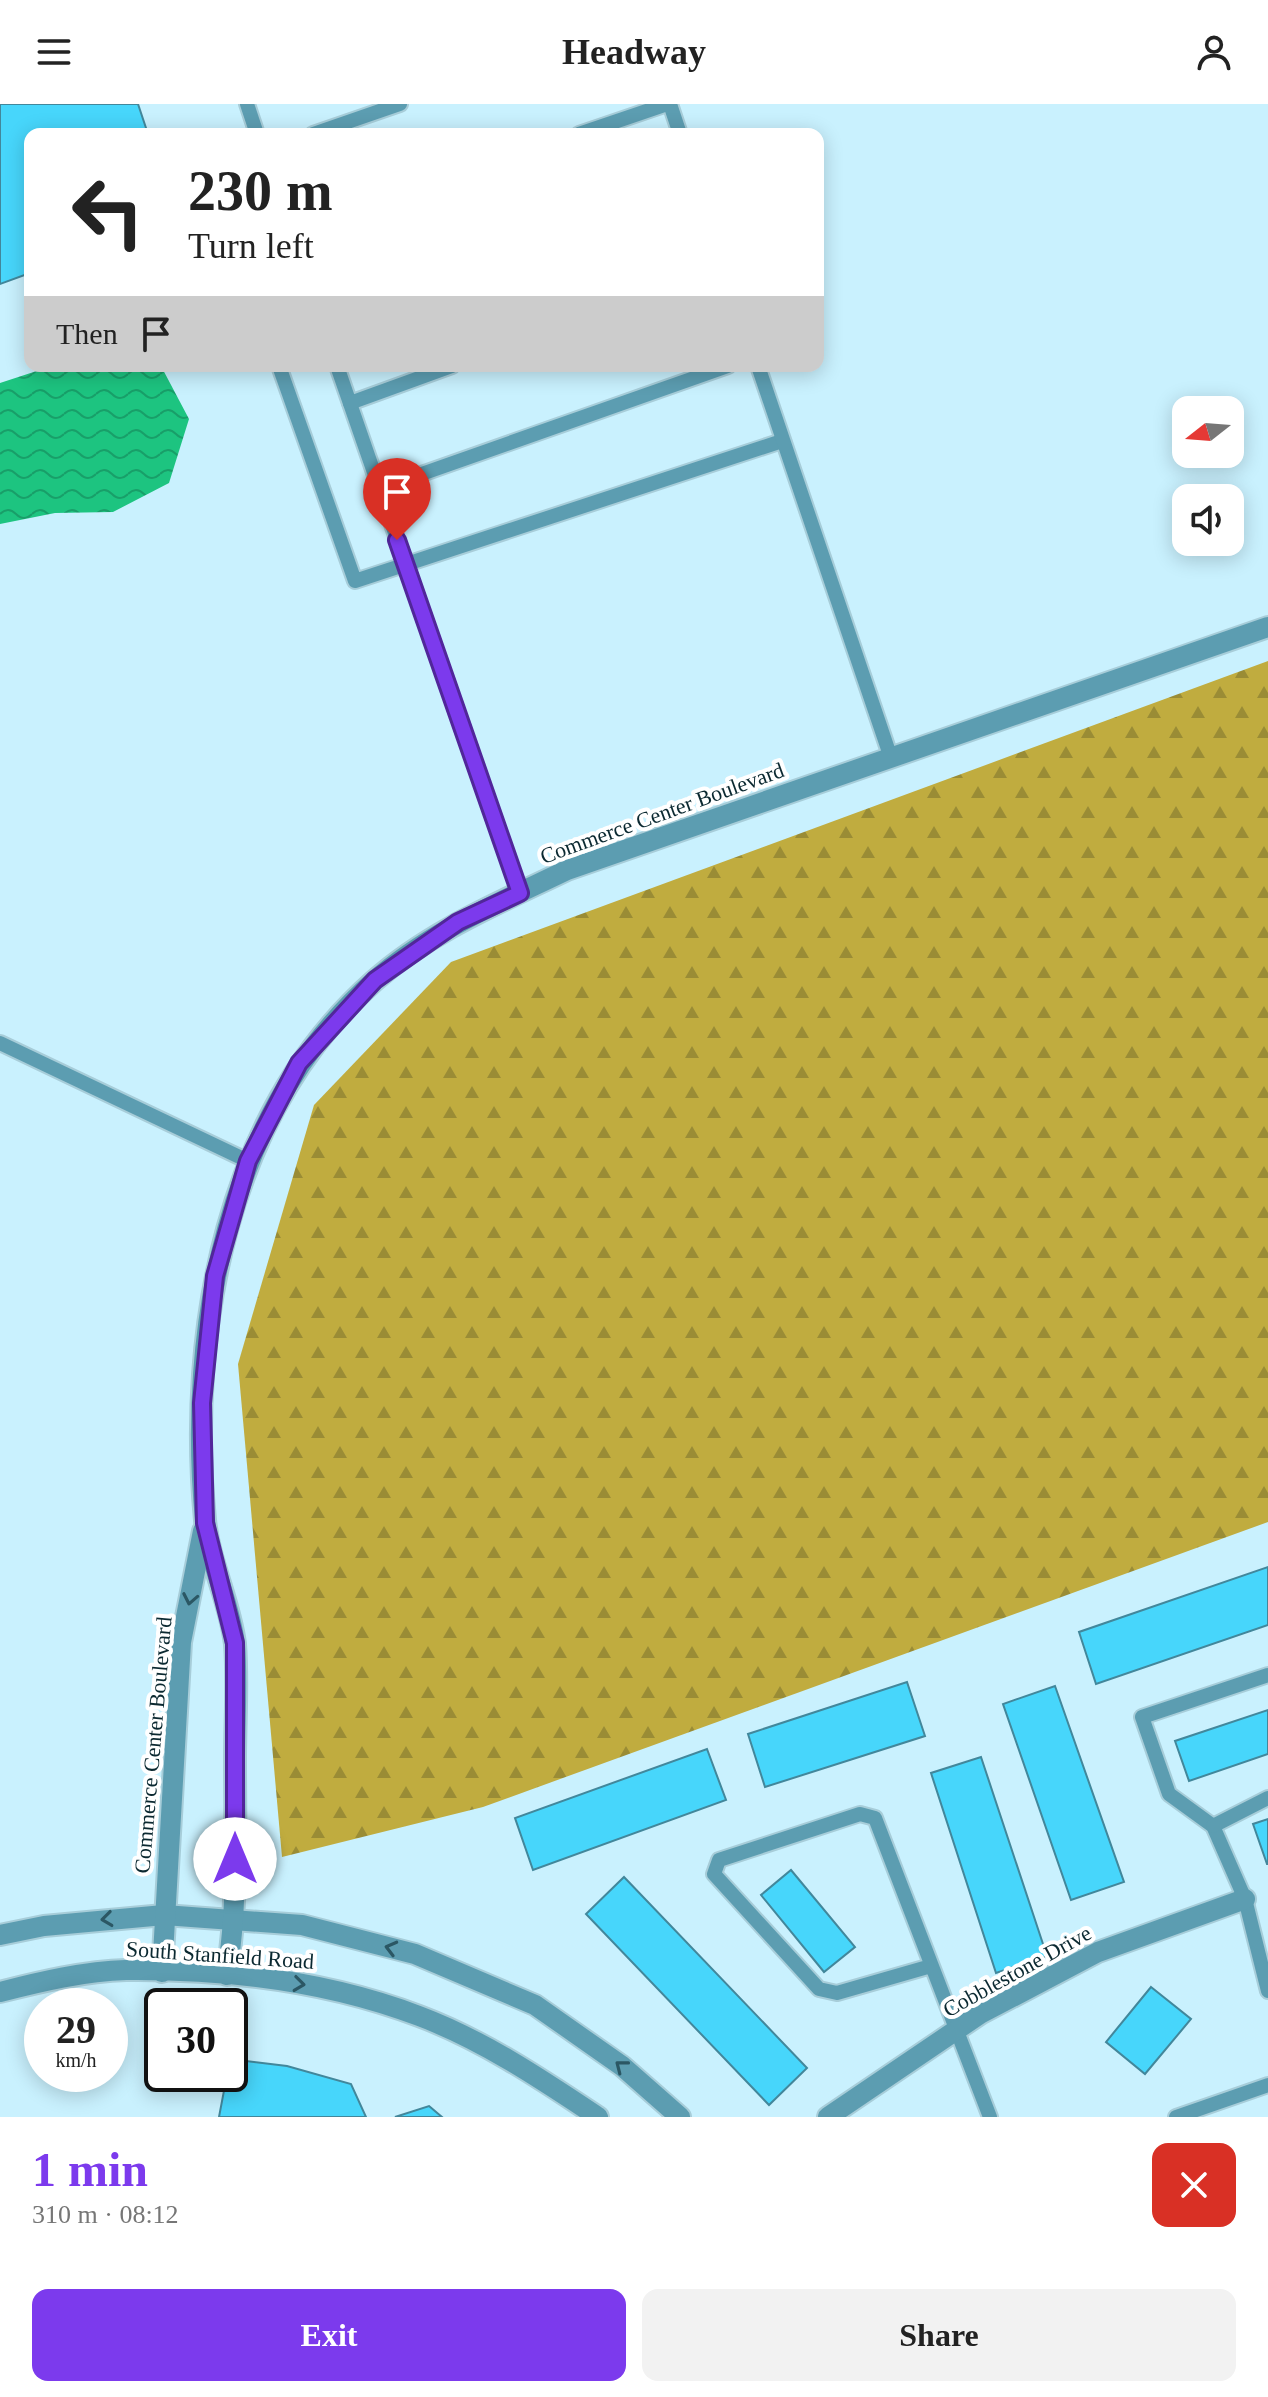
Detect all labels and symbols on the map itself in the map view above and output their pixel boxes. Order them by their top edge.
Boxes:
north arrow [1172,396,1244,468]
pin [363,458,431,540]
street label: Commerce Center Boulevard [537,757,787,869]
one-way arrow [182,1593,199,1606]
street label: Commerce Center Boulevard [129,1615,177,1875]
position arrow [193,1817,277,1901]
one-way arrow [100,1911,113,1928]
street label: Cobblestone Drive [939,1920,1095,2022]
street label: South Stanfield Road [125,1936,315,1974]
one-way arrow [385,1941,399,1958]
one-way arrow [293,1975,306,1992]
speed limit sign: 30 [144,1988,248,2092]
one-way arrow [615,2061,630,2075]

